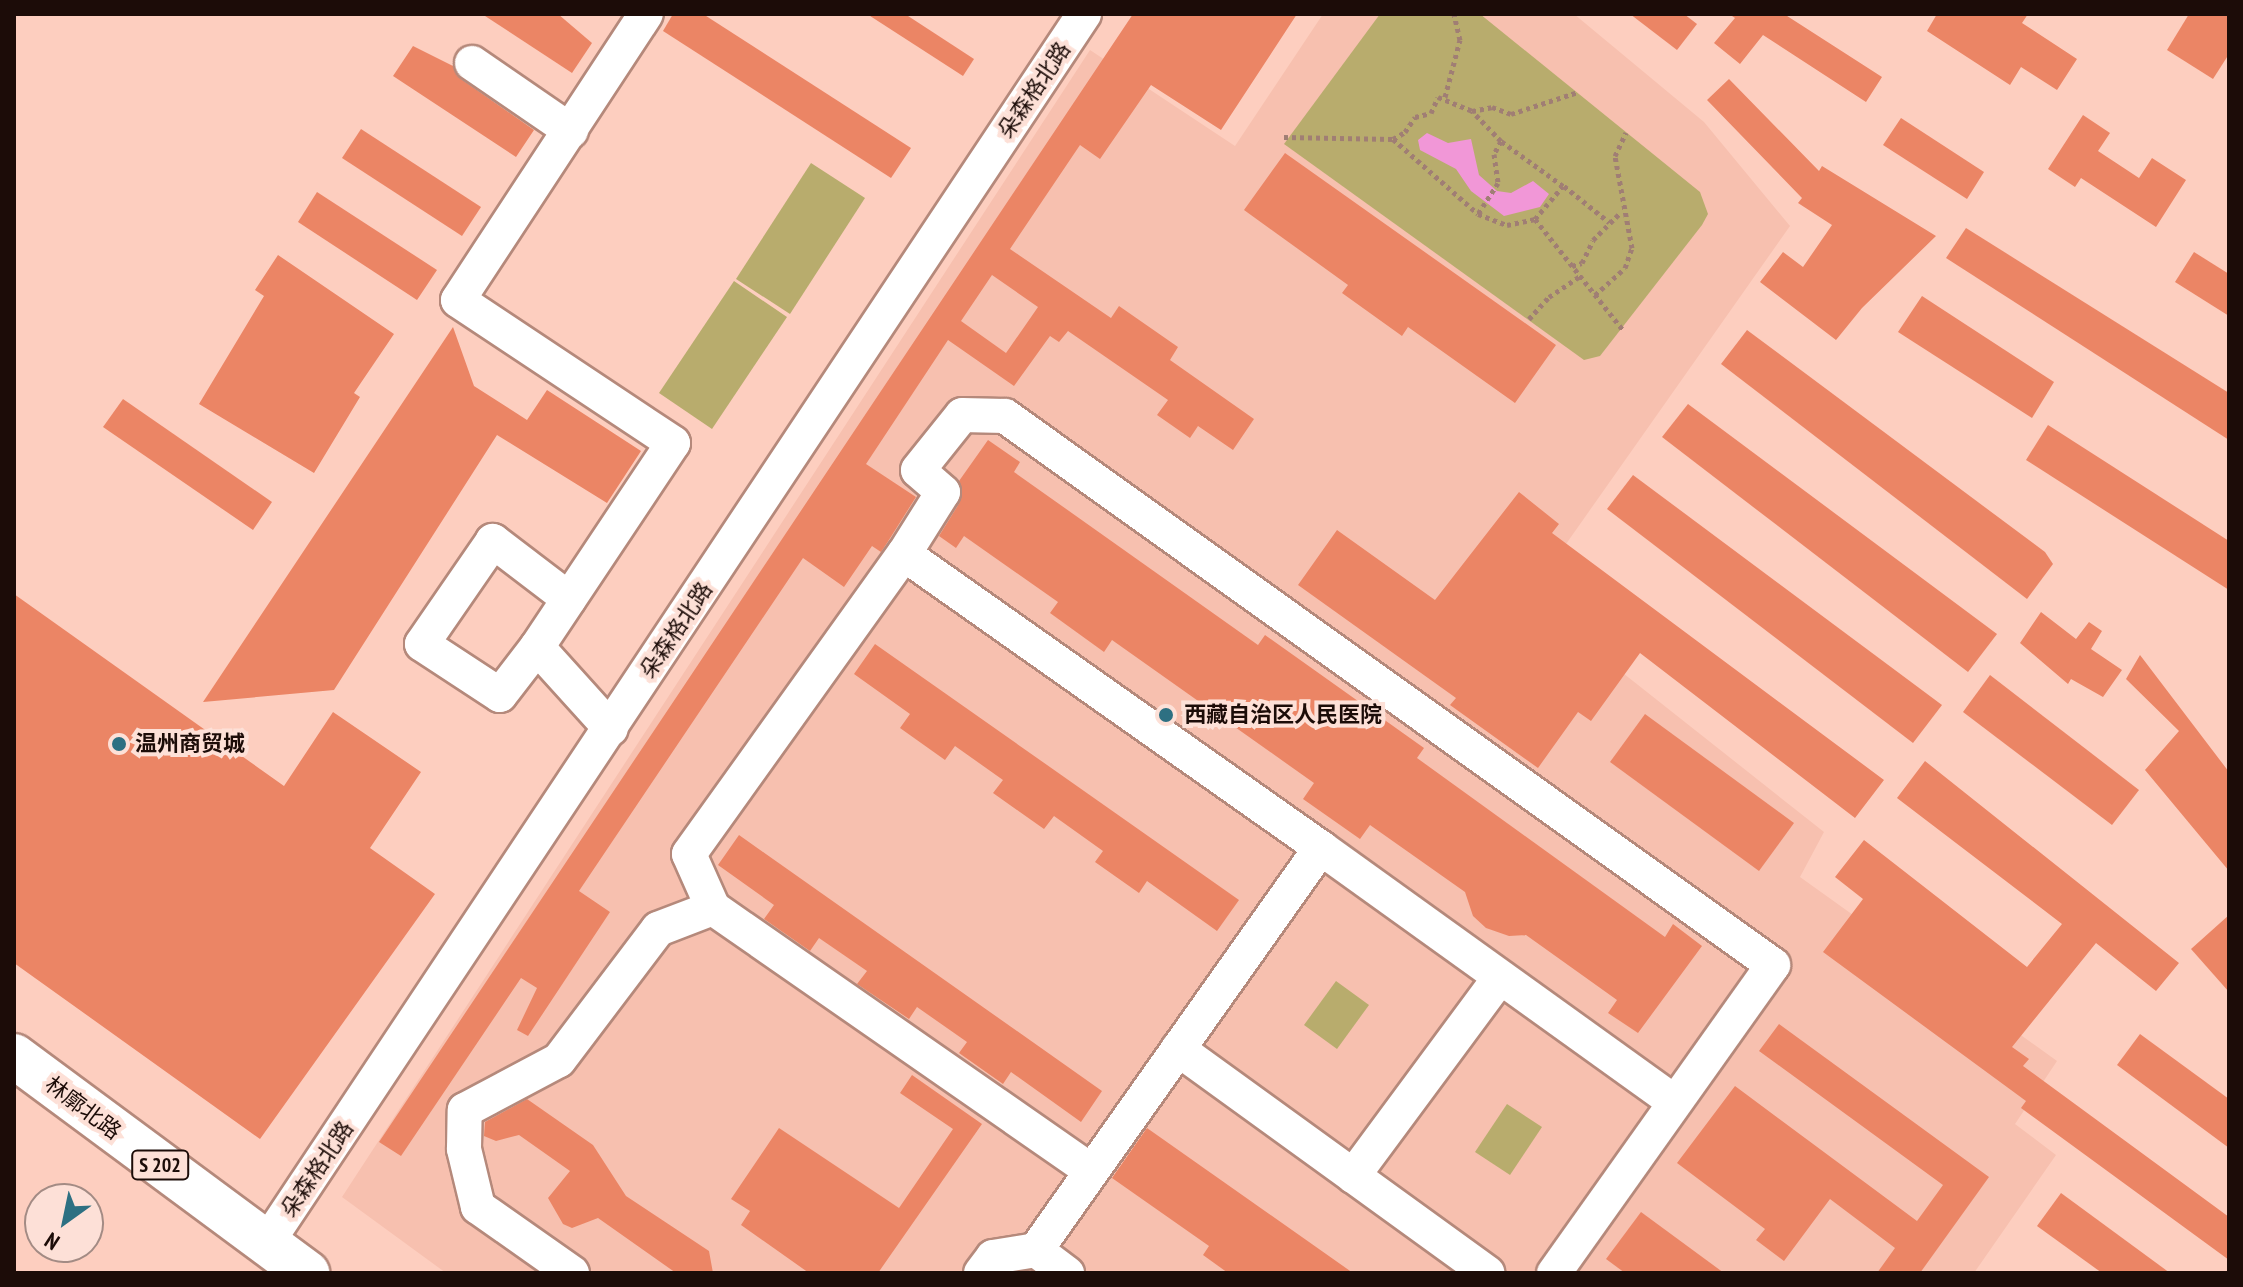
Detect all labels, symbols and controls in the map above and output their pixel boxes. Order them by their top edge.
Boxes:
street label: 朵森格北路 [992,37,1076,143]
street label: 朵森格北路 [634,577,718,683]
place label: 西藏自治区人民医院 [1184,702,1382,728]
marker: 西藏自治区人民医院 [1155,704,1177,726]
place label: 温州商贸城 [135,731,245,757]
marker: 温州商贸城 [110,735,128,753]
street label: 林廓北路 [40,1071,126,1145]
street label: 朵森格北路 [275,1116,359,1222]
road number: S 202 [130,1149,190,1181]
north arrow [24,1183,104,1263]
text: N [39,1226,65,1256]

